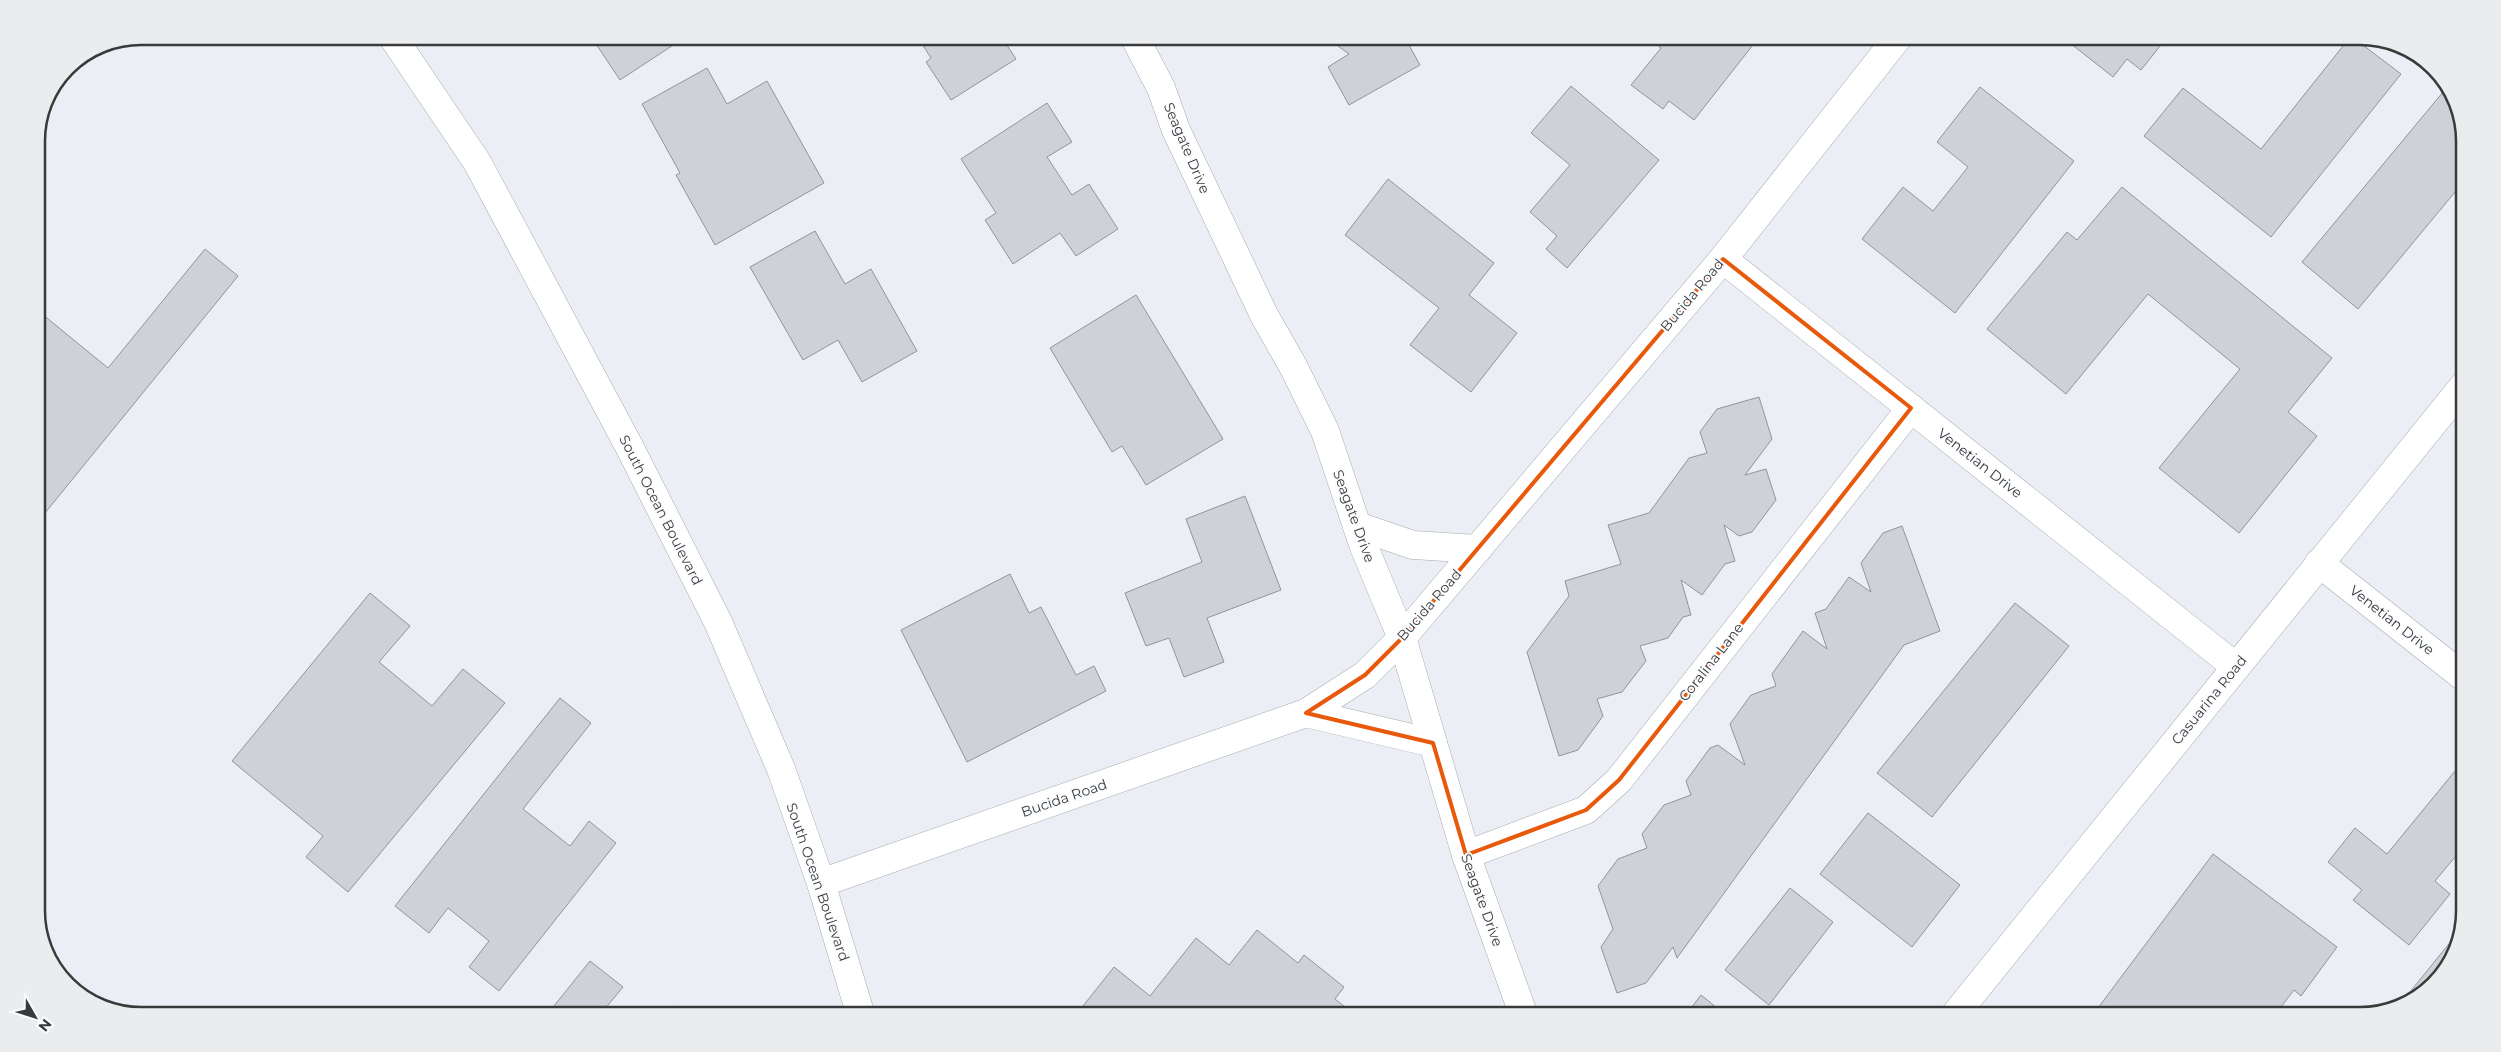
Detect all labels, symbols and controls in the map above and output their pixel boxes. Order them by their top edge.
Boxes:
street label: Seagate Drive [1160,100,1214,196]
street label: Bucida Road [1656,255,1728,335]
street label: Venetian Drive [1934,424,2026,502]
street label: South Ocean Boulevard [615,432,707,588]
street label: Seagate Drive [1329,467,1379,565]
street label: Bucida Road [1393,565,1465,645]
street label: Venetian Drive [2346,581,2438,659]
street label: Coralina Lane [1675,619,1747,705]
street label: Casuarina Road [2167,652,2251,748]
street label: Bucida Road [1019,775,1109,821]
street label: South Ocean Boulevard [782,801,854,963]
street label: Seagate Drive [1457,851,1507,949]
north arrow [10,992,60,1042]
text: N [35,1015,56,1035]

